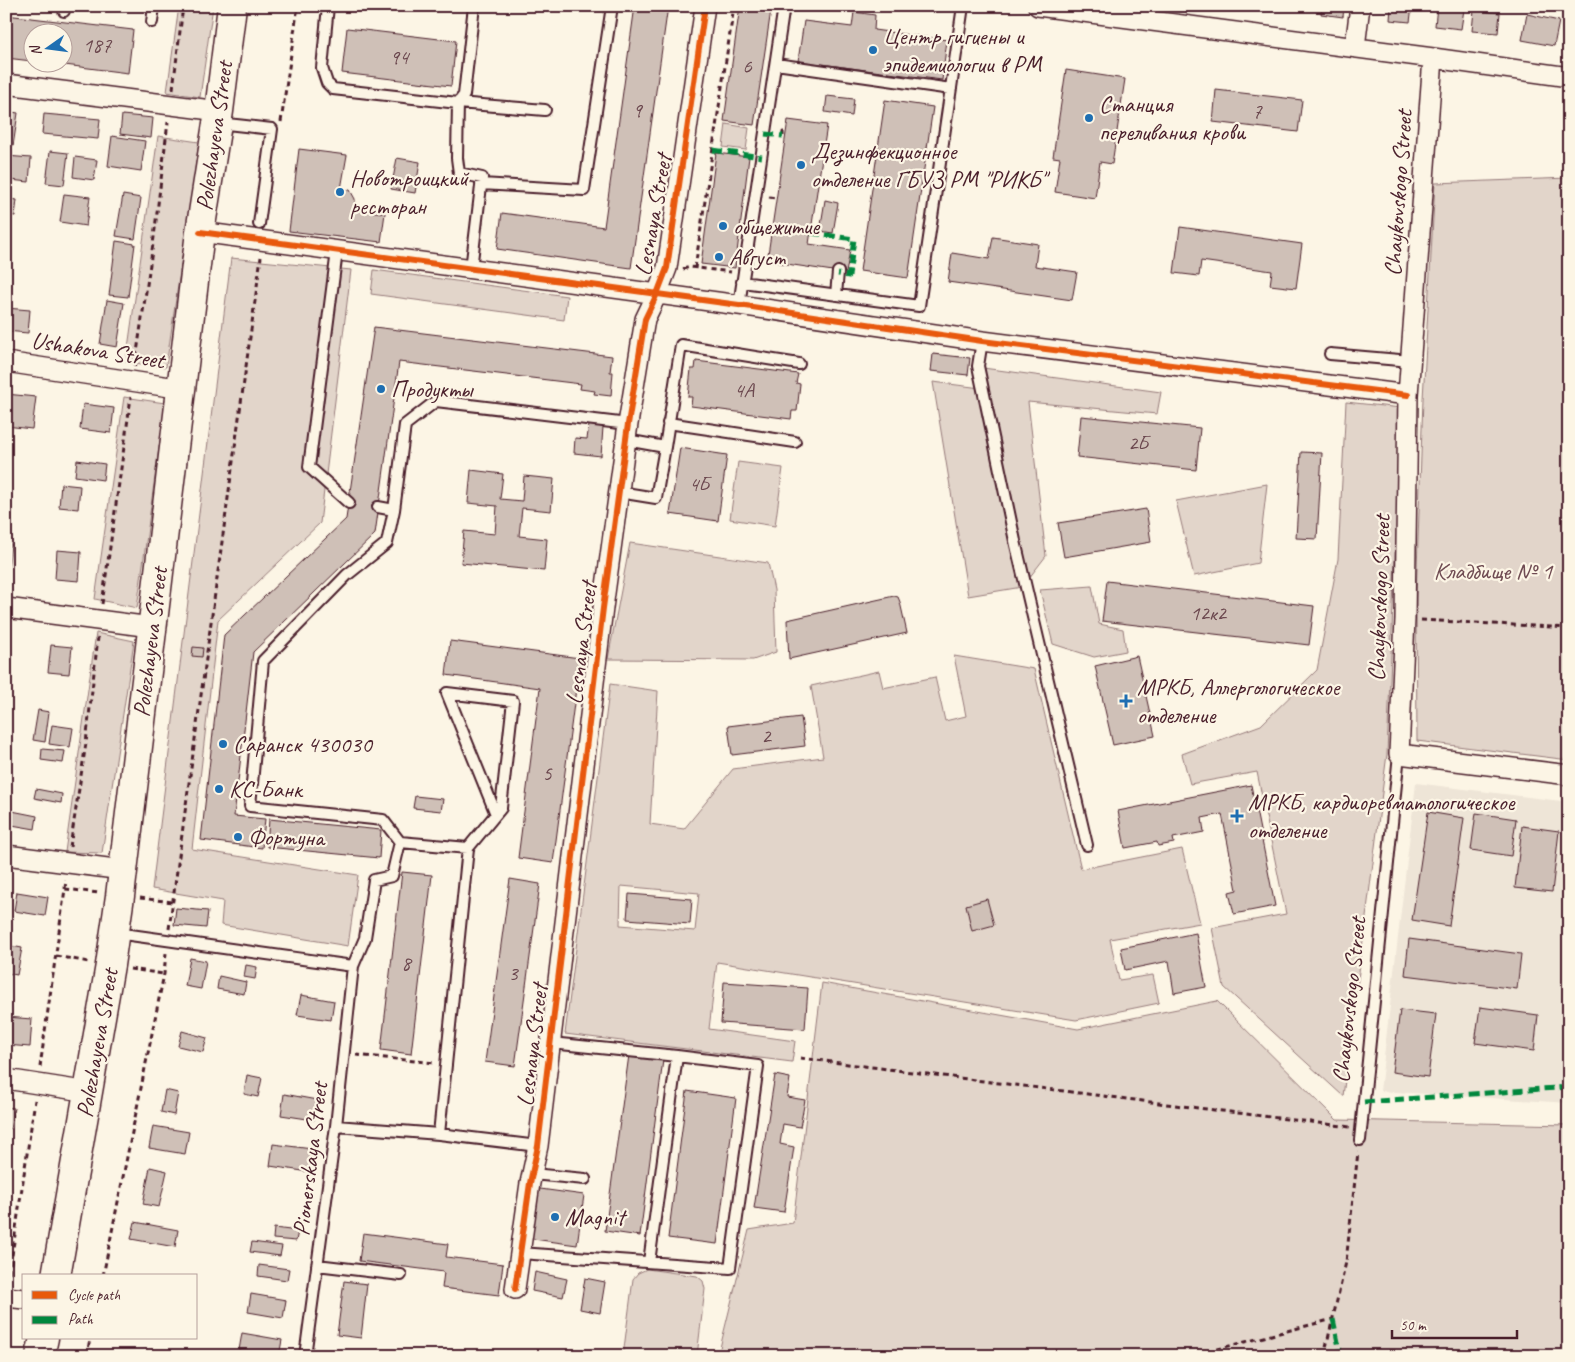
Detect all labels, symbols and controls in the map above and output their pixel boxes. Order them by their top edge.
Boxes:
place label: Центр гигиены и эпидемиологии в РМ [883,21,1043,79]
north arrow [22,22,72,72]
house number: 187 [83,32,113,58]
text: N [26,43,45,57]
house number: 94 [390,44,411,70]
marker: Центр гигиены и эпидемиологии в РМ [867,44,879,56]
house number: 6 [742,53,752,79]
street label: Polezhayeva Street [189,57,240,213]
place label: Станция переливания крови [1099,89,1247,147]
house number: 9 [632,97,643,123]
house number: 7 [1252,98,1263,124]
street label: Chaykovskogo Street [1377,107,1419,277]
marker: Станция переливания крови [1083,112,1095,124]
place label: Дезинфекционное отделение ГБУЗ РМ "РИКБ" [811,136,1051,194]
street label: Lesnaya Street [628,149,679,278]
marker: Дезинфекционное отделение ГБУЗ РМ "РИКБ" [795,159,807,171]
place label: Новотроицкий ресторан [350,163,470,221]
marker: Новотроицкий ресторан [334,186,346,198]
place label: общежитие [733,211,821,241]
marker: общежитие [717,220,729,232]
place label: Август [729,242,786,272]
marker: Август [713,251,725,263]
street label: Ushakova Street [29,325,169,376]
place label: Продукты [391,374,475,404]
house number: 4А [734,377,755,403]
marker: Продукты [375,383,387,395]
house number: 2Б [1128,430,1151,456]
house number: 4Б [689,471,712,497]
street label: Chaykovskogo Street [1361,512,1397,682]
park label: Кладбище № 1 [1434,556,1553,586]
street label: Polezhayeva Street [126,563,174,718]
street label: Lesnaya Street [559,577,604,706]
house number: 12к2 [1190,600,1228,626]
place label: МРКБ, Аллергологическое отделение [1137,672,1341,730]
marker: МРКБ, Аллергологическое отделение [1119,694,1133,708]
house number: 2 [761,723,772,749]
place label: Саранск 430030 [233,729,374,759]
marker: Саранск 430030 [217,738,229,750]
house number: 5 [542,760,553,786]
place label: КС-Банк [229,774,304,804]
marker: КС-Банк [213,783,225,795]
place label: МРКБ, кардиоревматологическое отделение [1248,787,1516,845]
marker: МРКБ, кардиоревматологическое отделение [1230,809,1244,823]
place label: Фортуна [248,822,326,852]
marker: Фортуна [232,831,244,843]
street label: Chaykovskogo Street [1325,914,1373,1084]
house number: 8 [401,950,413,976]
house number: 3 [508,960,519,986]
street label: Polezhayeva Street [69,964,125,1120]
street label: Lesnaya Street [510,979,555,1108]
street label: Pionerskaya Street [286,1079,335,1237]
place label: Magnit [565,1202,628,1232]
marker: Magnit [549,1211,561,1223]
legend [22,1274,198,1340]
text: Cycle path [68,1286,120,1305]
scale bar [1392,1307,1518,1339]
text: Path [68,1310,94,1329]
text: 50 m [1400,1316,1427,1335]

